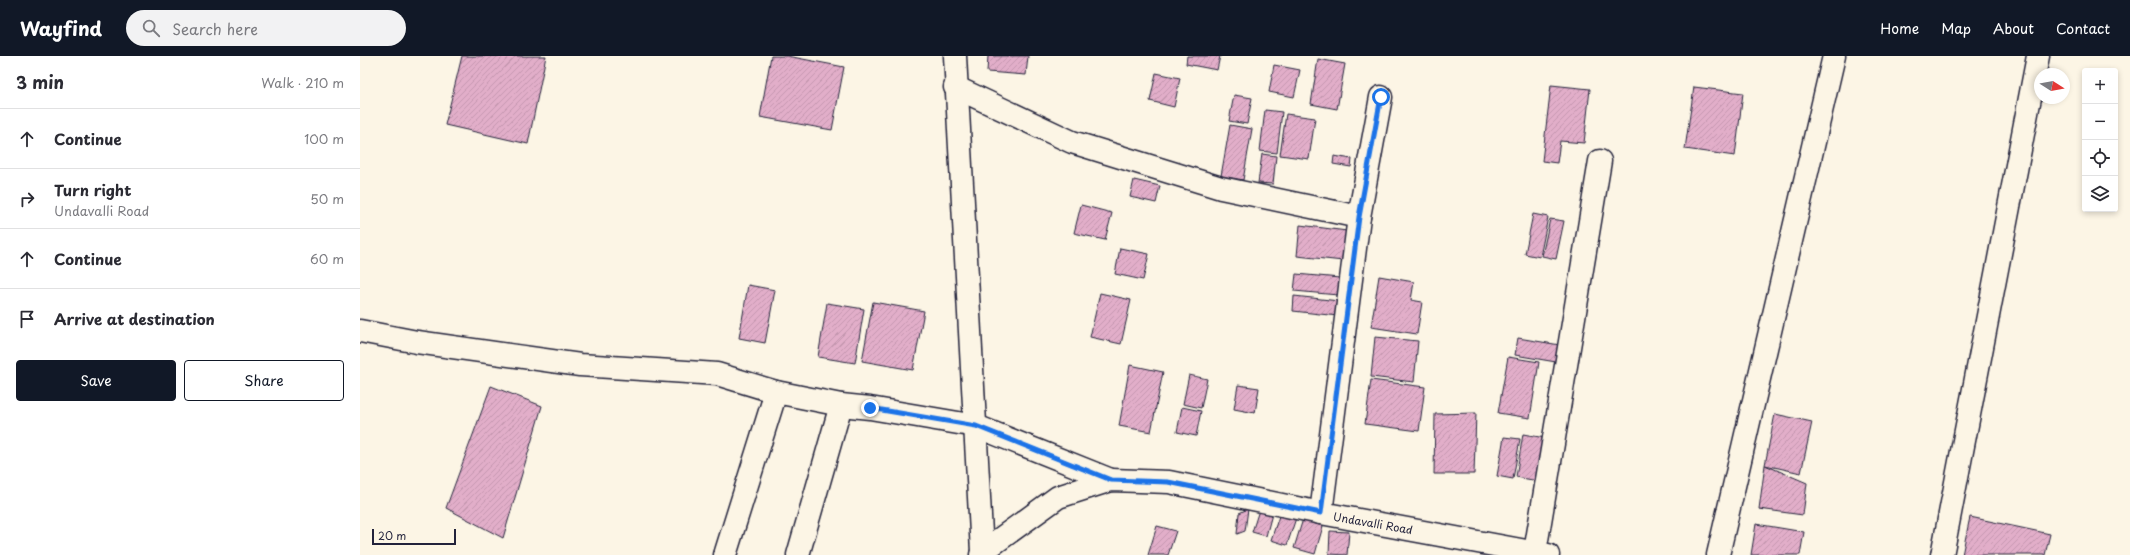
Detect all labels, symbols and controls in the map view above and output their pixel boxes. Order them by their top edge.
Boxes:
search box [126,10,406,46]
text: Wayfind [20,14,102,42]
icon: search [140,17,162,39]
text: Search here [172,17,258,40]
text: Home [1880,18,1919,39]
text: Map [1941,18,1971,39]
text: About [1993,18,2034,39]
text: Contact [2056,18,2110,39]
north arrow [2034,68,2070,104]
map controls [2082,68,2118,212]
button: + [2082,68,2118,104]
text: 3 min [16,69,64,95]
text: Walk · 210 m [261,73,344,92]
route start [1372,88,1390,106]
button: − [2082,104,2118,140]
text: Continue [54,127,122,150]
icon: ahead [16,128,38,150]
text: 100 m [304,129,344,148]
button: locate [2082,140,2118,176]
button: layers [2082,176,2118,212]
text: Turn right [54,178,131,201]
icon: right [16,188,38,210]
text: 50 m [310,189,344,208]
text: Undavalli Road [54,201,149,220]
text: Continue [54,247,122,270]
icon: ahead [16,248,38,270]
text: 60 m [310,249,344,268]
text: Arrive at destination [54,307,215,330]
icon: arrive [16,308,38,330]
button: Save [16,360,176,401]
button: Share [184,360,344,401]
route end [861,399,879,417]
street label: Undavalli Road [1332,508,1414,538]
scale bar [372,527,456,546]
text: 20 m [378,527,406,544]

